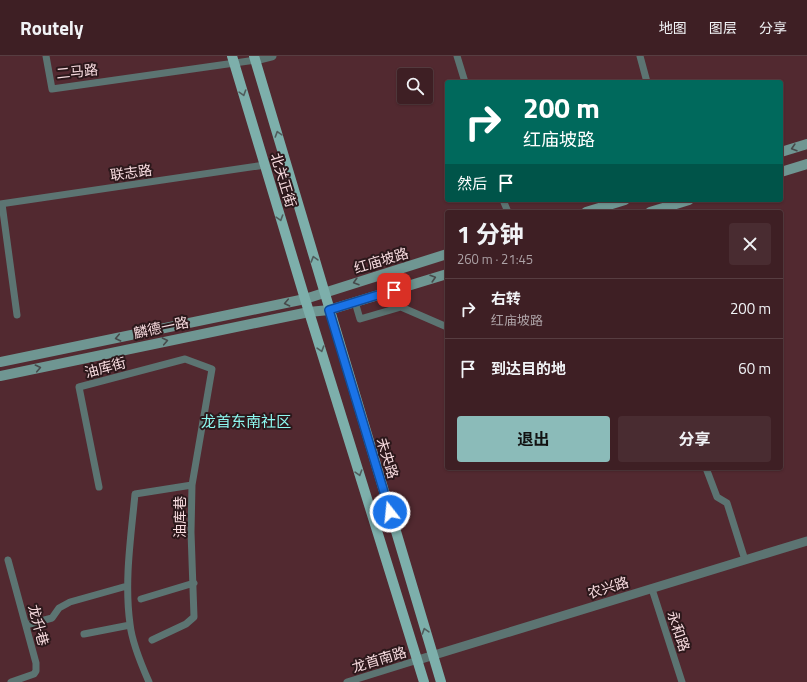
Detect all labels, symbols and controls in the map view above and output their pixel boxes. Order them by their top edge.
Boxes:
text: Routely [20,13,83,42]
text: 地图 [659,17,687,38]
text: 图层 [709,17,737,38]
text: 分享 [759,17,787,38]
street label: 二马路 [55,58,99,84]
map controls [397,68,433,104]
button: search [397,68,433,104]
text: 200 m [523,86,600,129]
one-way arrow [238,90,247,97]
icon: right [457,96,509,148]
text: 红庙坡路 [523,126,595,153]
one-way arrow [274,131,283,138]
one-way arrow [791,143,798,152]
street label: 北关正街 [266,150,302,210]
street label: 联志路 [109,159,153,185]
text: 然后 [457,172,487,195]
icon: arrive [495,172,517,194]
one-way arrow [275,214,284,221]
text: 1 分钟 [457,216,524,252]
button: close [729,223,771,265]
street label: 红庙坡路 [351,242,411,278]
text: 260 m · 21:45 [457,249,533,269]
one-way arrow [310,256,319,263]
pin [377,273,411,307]
one-way arrow [430,274,437,283]
one-way arrow [353,277,360,286]
icon: arrive [383,279,405,301]
text: 右转 [491,287,521,310]
text: 200 m [730,297,771,320]
one-way arrow [284,298,290,306]
icon: right [457,298,479,320]
text: 红庙坡路 [491,310,543,330]
street label: 麟德一路 [131,311,191,343]
one-way arrow [115,333,121,341]
one-way arrow [162,337,168,345]
one-way arrow [316,345,324,352]
street label: 油库街 [82,351,128,383]
text: 到达目的地 [491,357,566,380]
text: 60 m [738,357,771,380]
icon: arrive [457,358,479,380]
one-way arrow [35,364,41,372]
district label: 龙首东南社区 [201,410,291,433]
button: 退出 [457,416,610,462]
button: 分享 [618,416,771,462]
street label: 未央路 [372,435,404,481]
one-way arrow [354,469,363,476]
position arrow [369,491,411,533]
street label: 油库巷 [169,496,190,538]
street label: 农兴路 [585,571,631,603]
street label: 龙升巷 [23,602,55,648]
street label: 永和路 [663,608,695,654]
one-way arrow [421,628,430,635]
street label: 龙首南路 [349,641,409,677]

